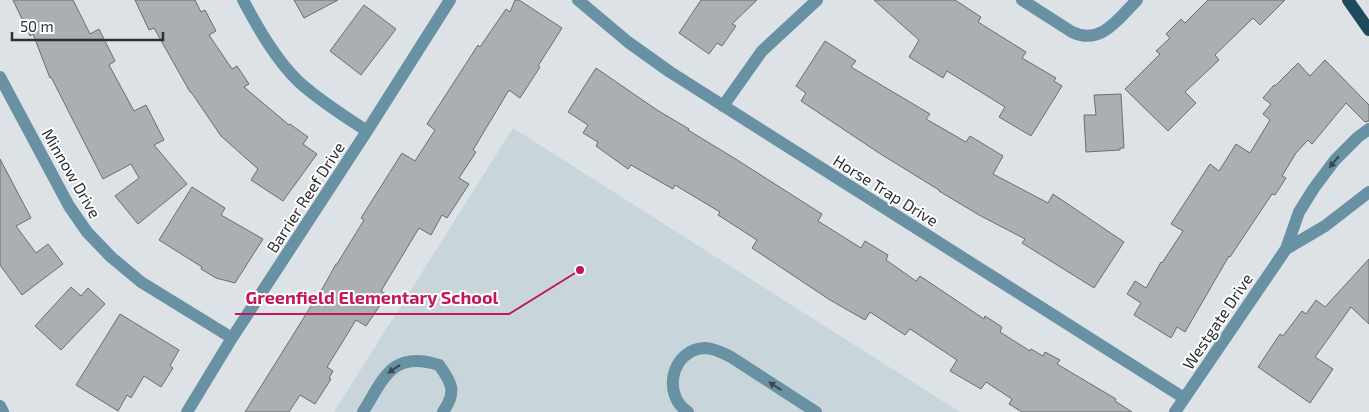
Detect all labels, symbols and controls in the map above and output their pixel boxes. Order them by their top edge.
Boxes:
scale bar [12,10,164,42]
text: 50 m [20,17,54,35]
street label: Minnow Drive [39,125,105,221]
street label: Barrier Reef Drive [262,138,348,256]
street label: Horse Trap Drive [830,150,942,230]
one-way arrow [1328,156,1339,169]
street label: Westgate Drive [1178,269,1256,373]
callout: Greenfield Elementary School [235,281,509,314]
text: Greenfield Elementary School [246,286,499,308]
one-way arrow [387,364,400,374]
one-way arrow [768,381,781,390]

